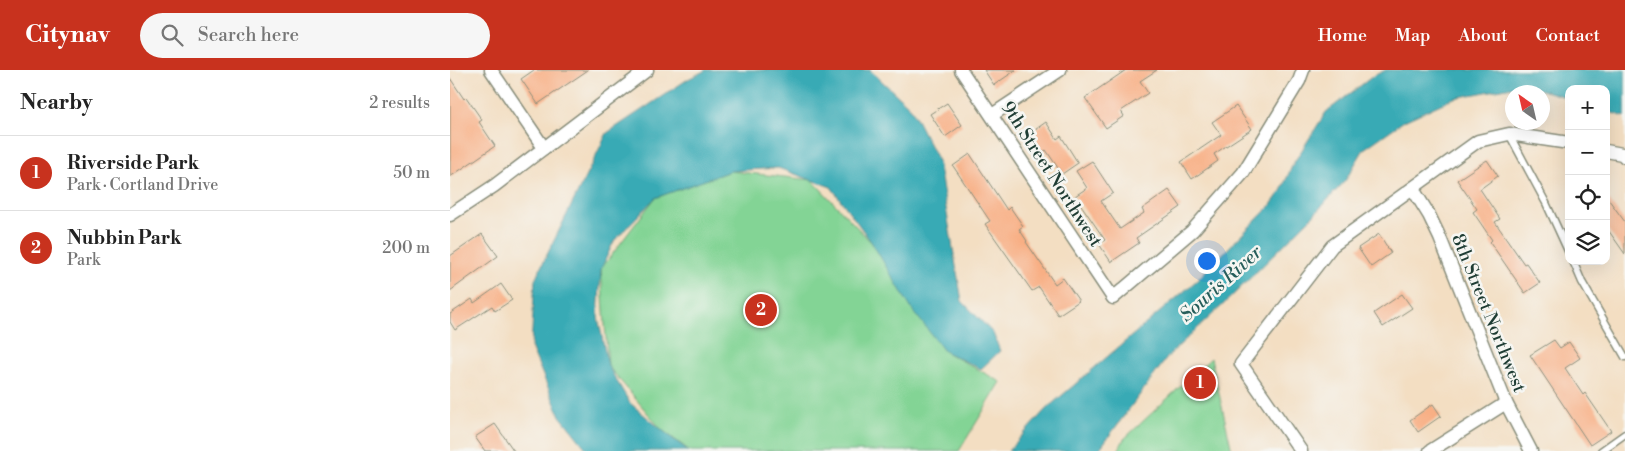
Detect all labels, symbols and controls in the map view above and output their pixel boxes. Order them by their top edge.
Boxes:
search box [140,13,490,58]
text: Citynav [25,20,110,50]
icon: search [158,21,186,49]
text: Search here [198,23,299,47]
text: Home [1318,24,1367,47]
text: Map [1395,24,1431,47]
text: About [1459,24,1508,47]
text: Contact [1536,24,1600,47]
north arrow [1505,85,1550,130]
map controls [1565,85,1610,265]
button: + [1565,85,1610,130]
text: Nearby [20,90,93,116]
text: 2 results [369,93,430,113]
street label: 9th Street Northwest [996,97,1108,252]
button: − [1565,130,1610,175]
text: Riverside Park [67,151,199,175]
text: 1 [32,163,40,183]
text: 50 m [393,163,430,183]
text: Park · Cortland Drive [67,175,218,195]
button: locate [1565,175,1610,220]
button: layers [1565,220,1610,265]
text: Nubbin Park [67,226,182,250]
street label: 8th Street Northwest [1446,230,1531,397]
text: 2 [31,238,41,258]
text: 200 m [382,238,430,258]
water label: Souris River [1174,240,1268,327]
your location [1194,248,1220,274]
text: Park [67,250,100,270]
pin: 2 [745,291,777,329]
pin: 1 [1184,364,1216,402]

